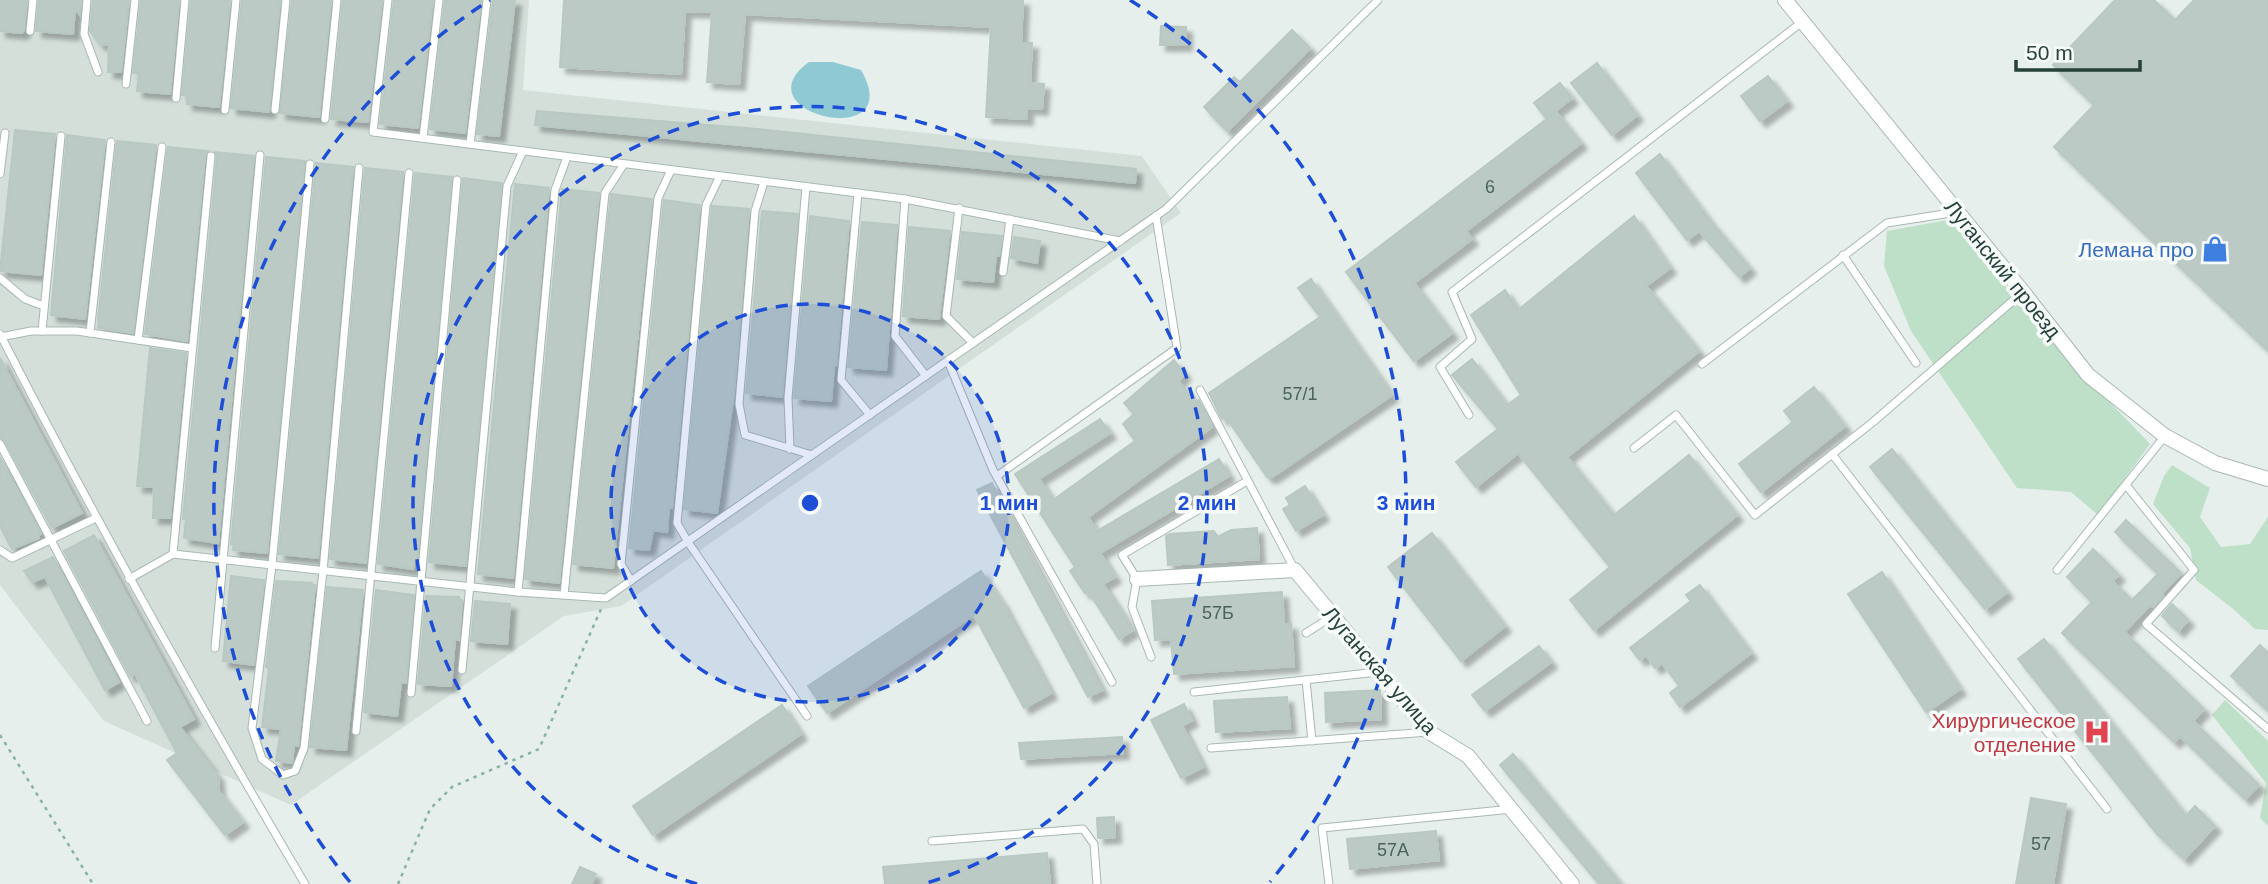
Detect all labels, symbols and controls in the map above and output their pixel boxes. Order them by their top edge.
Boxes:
scale bar [2016,28,2140,72]
text: 50 m [2026,41,2073,64]
house number: 6 [1485,177,1495,197]
street label: Луганский проезд [1940,195,2066,343]
shop icon: Лемана про [2200,234,2230,264]
place label: Лемана про [2079,238,2194,261]
house number: 57/1 [1282,384,1318,404]
centre of rings [798,491,822,515]
text: 1 мин [980,491,1038,514]
text: 2 мин [1178,491,1236,514]
text: 3 мин [1377,491,1435,514]
street label: Луганская улица [1318,601,1442,739]
house number: 57Б [1202,603,1234,623]
place label: Хирургическое отделение [1932,709,2076,756]
hospital icon: Хирургическое отделение [2082,717,2112,747]
house number: 57 [2031,834,2051,854]
house number: 57А [1377,840,1409,860]

